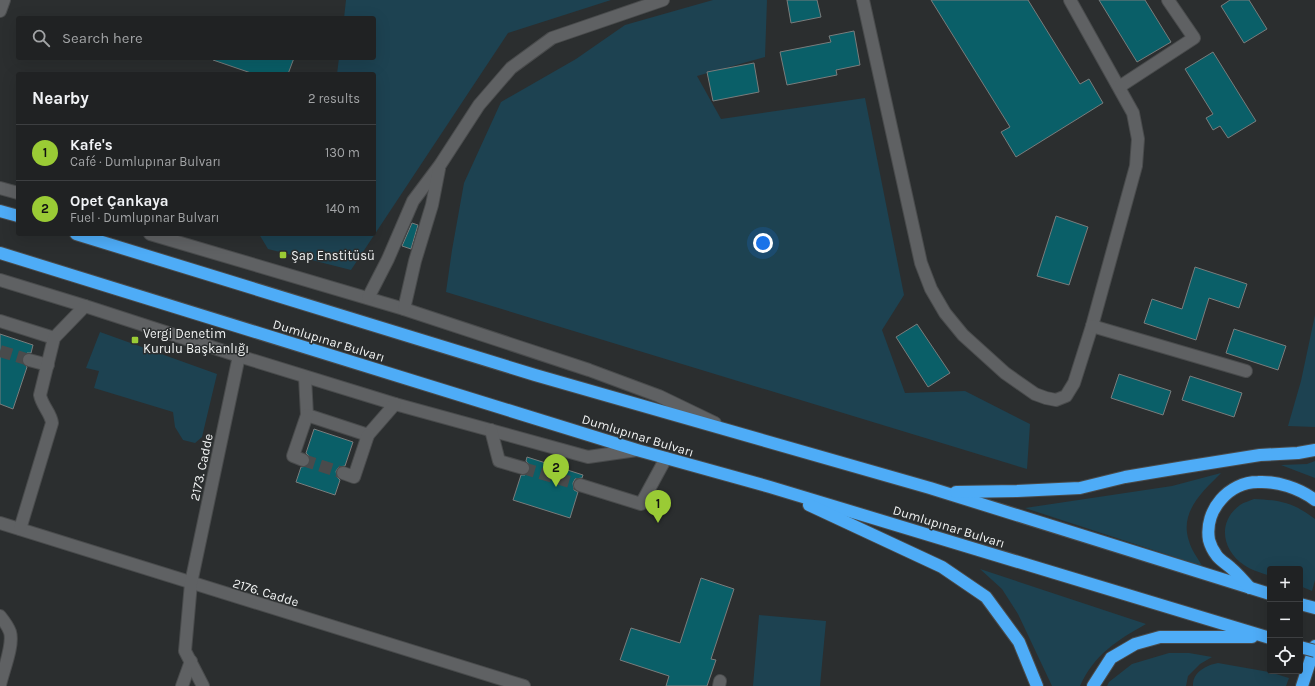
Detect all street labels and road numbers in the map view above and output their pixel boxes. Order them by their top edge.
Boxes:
street label: Dumlupınar Bulvarı [271,316,387,365]
street label: Dumlupınar Bulvarı [580,411,696,460]
street label: 2173. Cadde [187,432,216,502]
street label: Dumlupınar Bulvarı [891,502,1007,551]
street label: 2176. Cadde [231,575,301,610]

